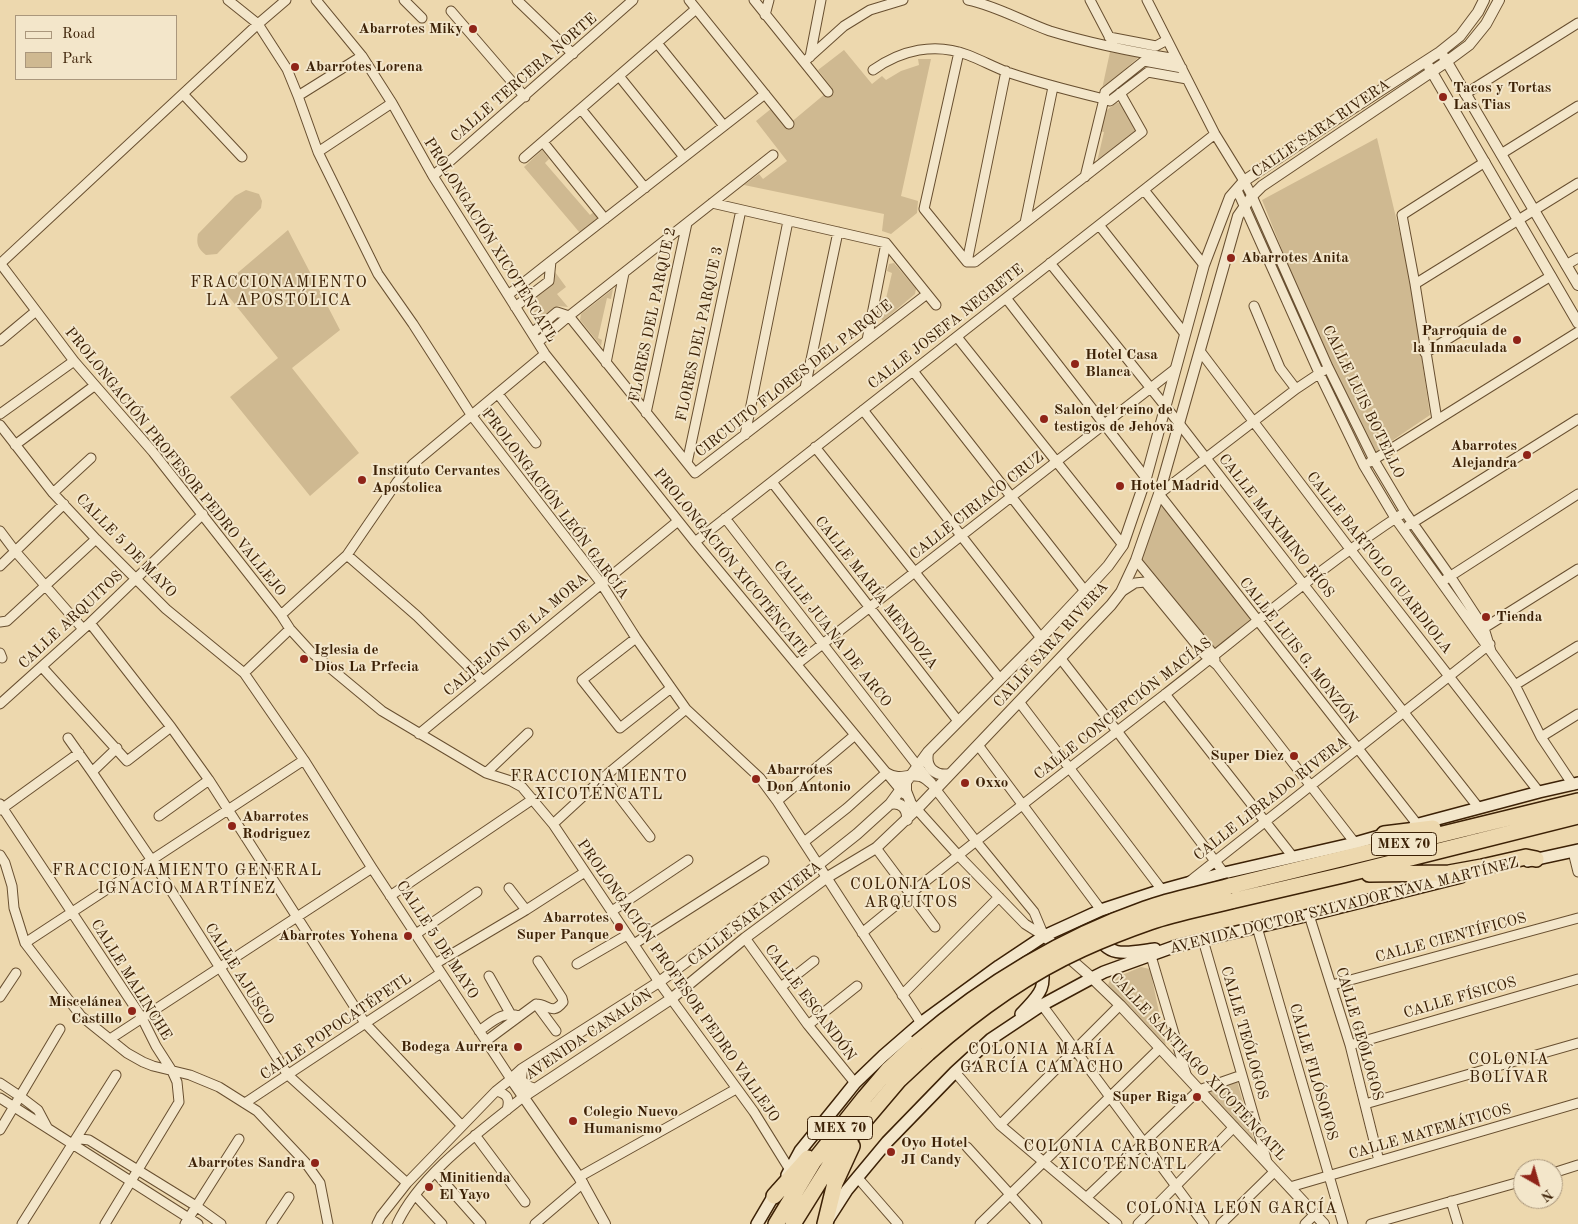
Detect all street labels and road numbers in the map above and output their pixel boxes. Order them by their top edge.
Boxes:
street label: CALLE TERCERA NORTE [447,10,601,146]
street label: CALLE SARA RIVERA [1248,76,1394,182]
street label: PROLONGACIÓN XICOTÉNCATL [419,135,561,345]
street label: FLORES DEL PARQUE 2 [626,226,680,404]
street label: FLORES DEL PARQUE 3 [673,245,727,423]
street label: CALLE JOSEFA NEGRETE [864,261,1028,393]
street label: CIRCUITO FLORES DEL PARQUE [692,296,896,462]
street label: CALLE LUIS BOTELLO [1318,322,1408,482]
street label: PROLONGACIÓN PROFESOR PEDRO VALLEJO [61,324,289,600]
street label: PROLONGACIÓN LEÓN GARCÍA [478,405,632,603]
street label: CALLE CIRIACO CRUZ [906,448,1048,564]
street label: CALLE MAXIMINO RÍOS [1214,450,1338,602]
street label: PROLONGACIÓN XICOTÉNCATL [649,465,813,661]
street label: CALLE BARTOLO GUARDIOLA [1302,468,1456,658]
street label: CALLE 5 DE MAYO [72,490,180,602]
street label: CALLE MARÍA MENDOZA [811,513,941,673]
street label: CALLE JUANA DE ARCO [769,557,895,711]
street label: CALLE ARQUITOS [15,567,127,673]
street label: CALLEJÓN DE LA MORA [440,569,592,701]
street label: CALLE LUIS G. MONZÓN [1235,574,1361,728]
street label: CALLE SARA RIVERA [990,578,1112,712]
street label: CALLE CONCEPCIÓN MACÍAS [1031,634,1215,784]
street label: CALLE LIBRADO RIVERA [1190,733,1352,865]
road number: MEX 70 [1372,832,1436,856]
street label: PROLONGACIÓN PROFESOR PEDRO VALLEJO [573,836,783,1126]
street label: AVENIDA DOCTOR SALVADOR NAVA MARTÍNEZ [1168,854,1520,958]
street label: CALLE SARA RIVERA [685,858,825,970]
street label: CALLE 5 DE MAYO [392,877,482,1003]
street label: CALLE CIENTÍFICOS [1373,909,1529,967]
street label: CALLE MALINCHE [87,916,175,1044]
street label: CALLE AJUSCO [201,920,277,1028]
street label: CALLE ESCANDÓN [760,941,860,1065]
street label: CALLE TEÓLOGOS [1216,964,1272,1102]
street label: CALLE GEÓLOGOS [1331,965,1387,1103]
street label: CALLE SANTIAGO XICOTÉNCATL [1106,969,1290,1165]
street label: CALLE POPOCATÉPETL [257,970,415,1084]
street label: CALLE FÍSICOS [1402,973,1518,1023]
street label: AVENIDA CANALÓN [522,986,656,1084]
street label: CALLE FILÓSOFOS [1285,1001,1341,1143]
street label: CALLE MATEMÁTICOS [1347,1100,1513,1164]
road number: MEX 70 [808,1116,872,1140]

